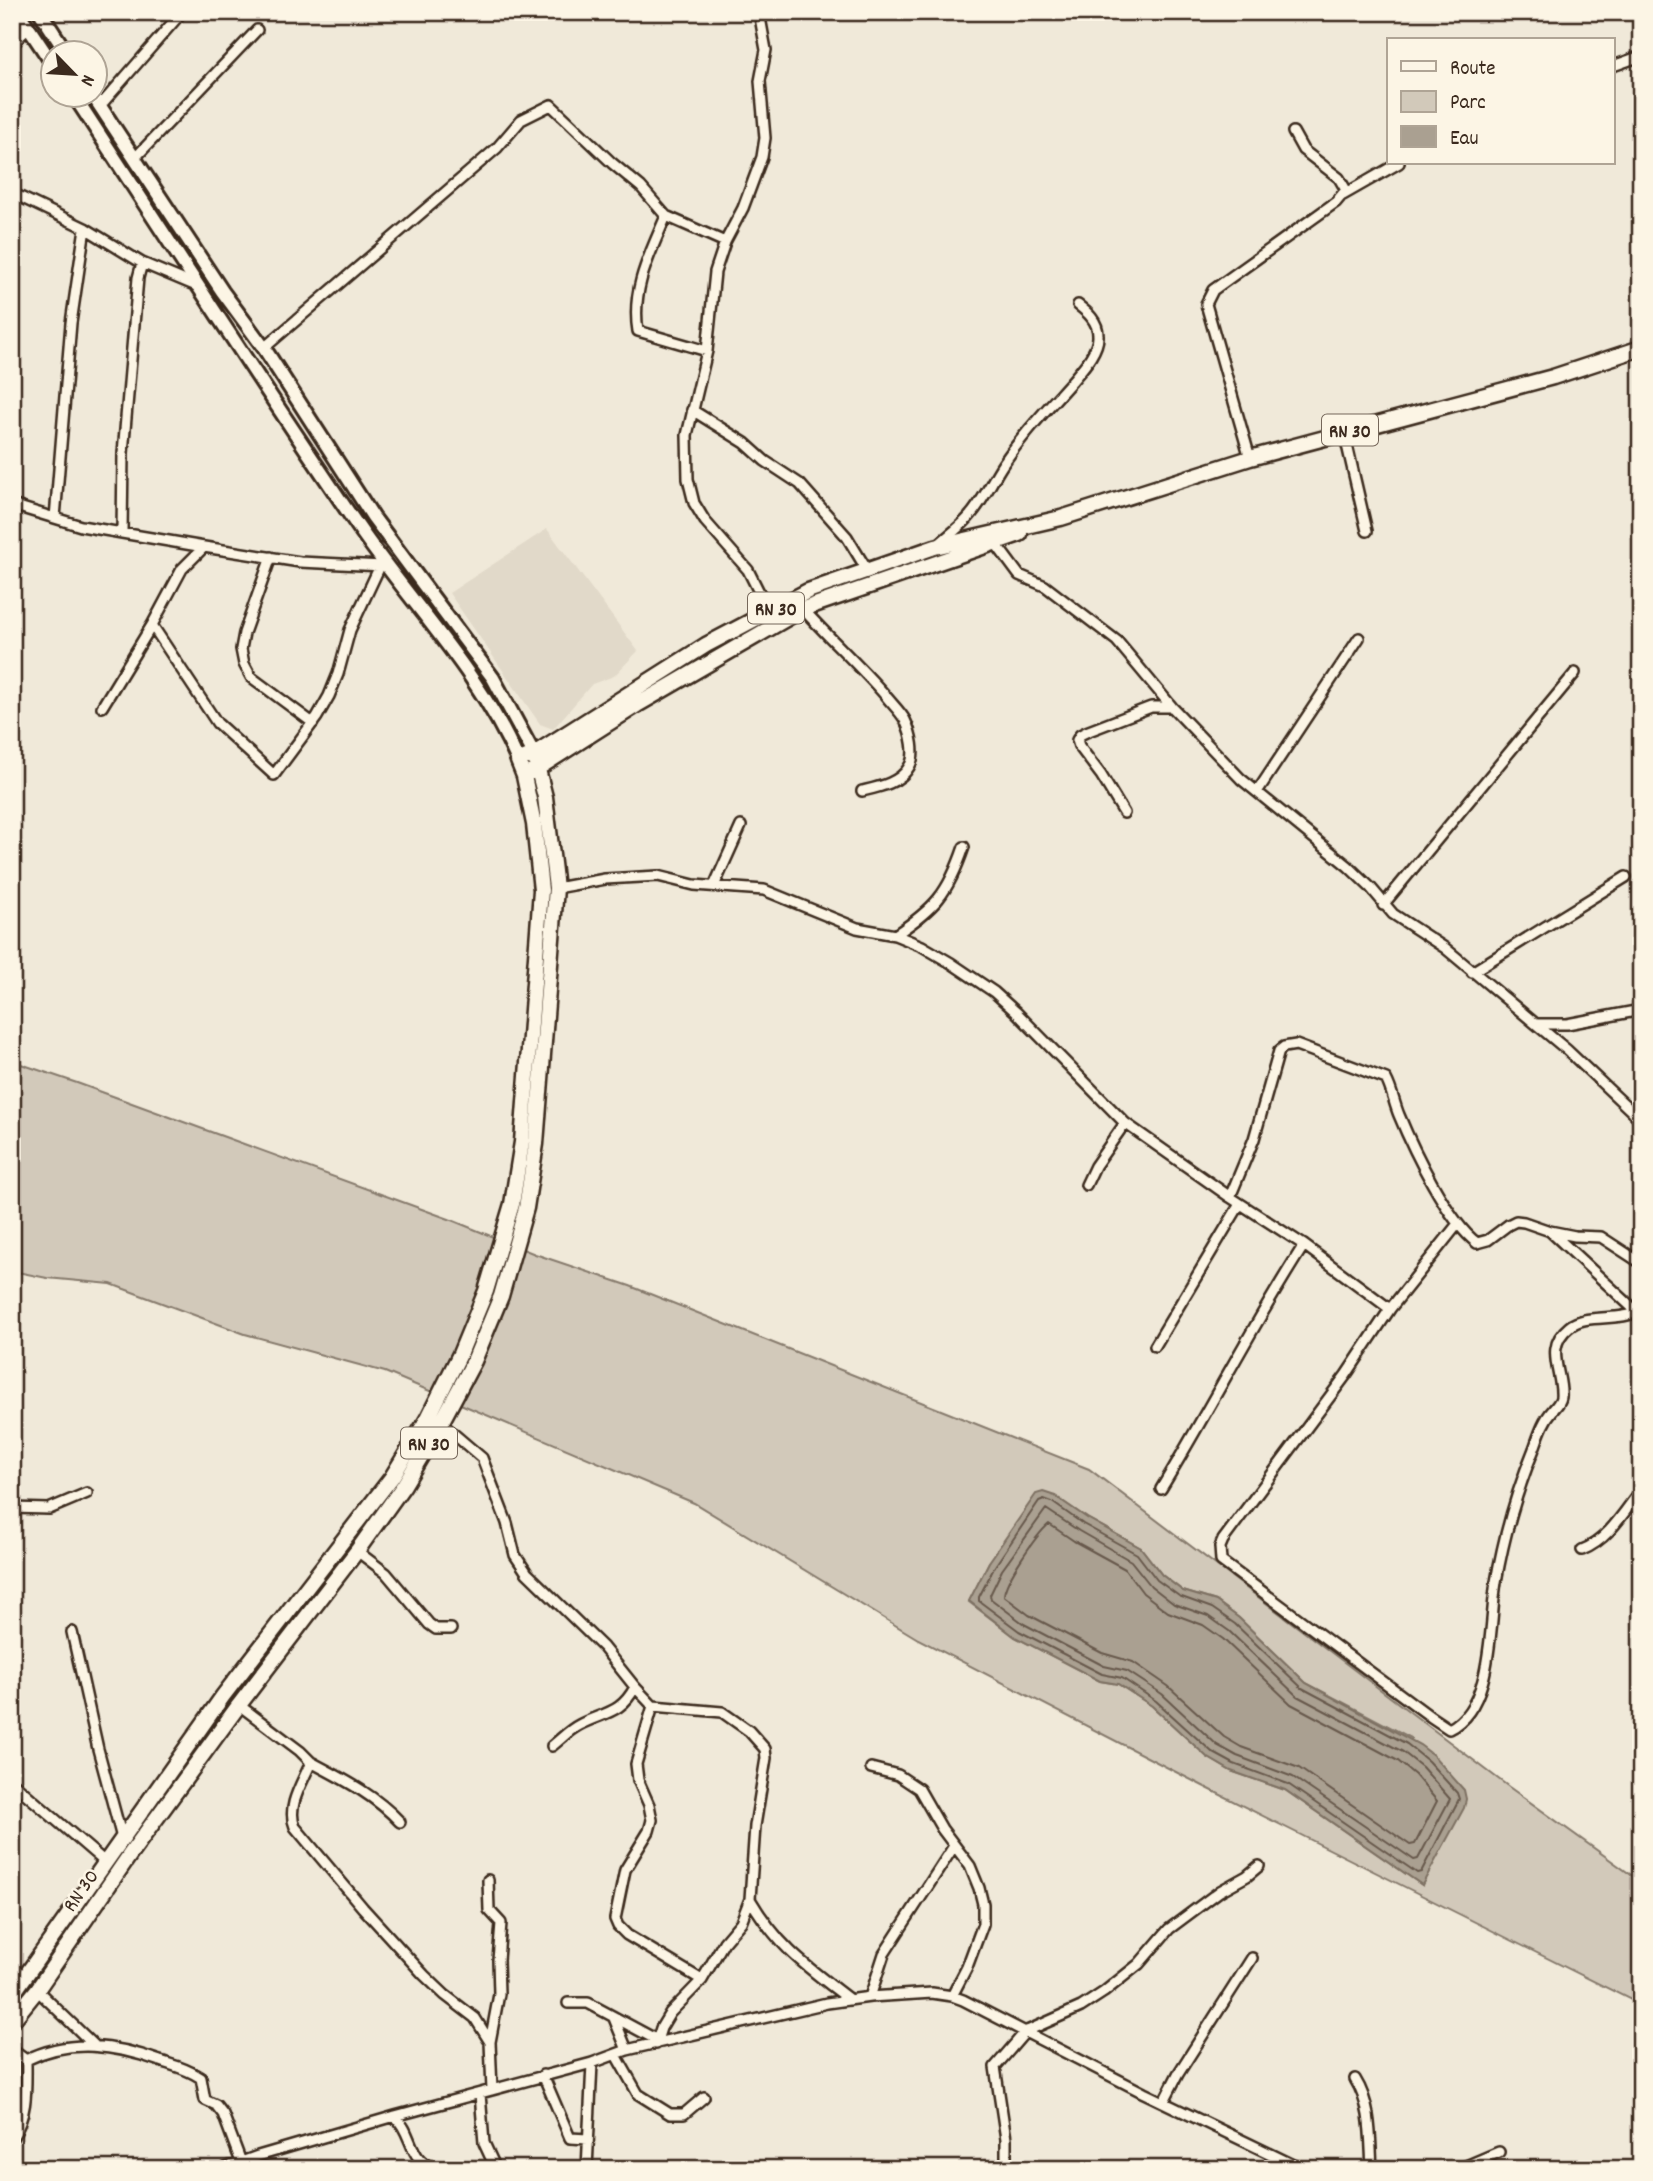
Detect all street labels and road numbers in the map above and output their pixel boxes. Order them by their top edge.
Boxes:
road number: RN 30 [1322,414,1378,446]
road number: RN 30 [748,593,804,624]
road number: RN 30 [401,1428,457,1458]
street label: RN 30 [57,1864,108,1919]

